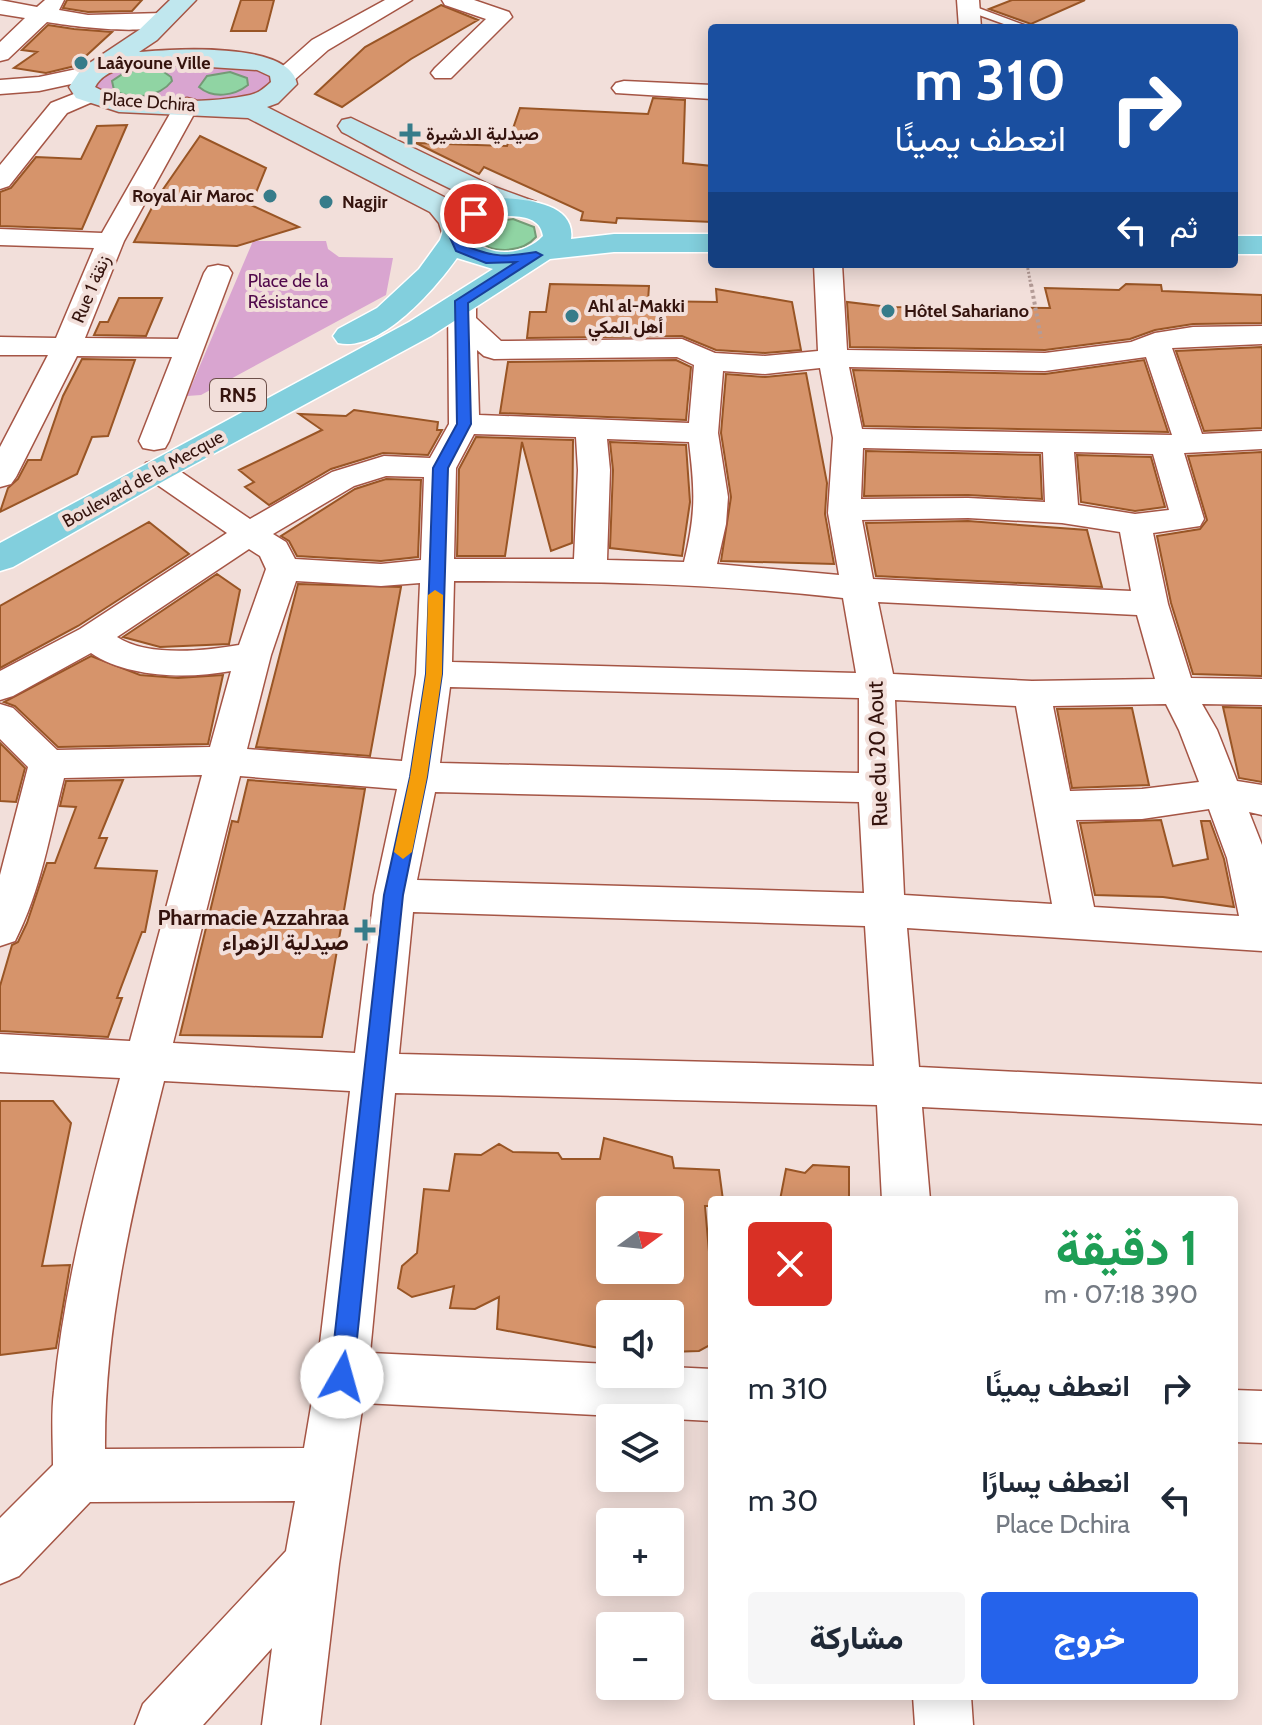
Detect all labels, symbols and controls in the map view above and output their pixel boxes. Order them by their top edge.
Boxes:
text: 310 m [914,46,1066,114]
place label: Laâyoune Ville [97,52,211,74]
marker: Laâyoune Ville [72,54,90,72]
icon: right [1094,56,1198,160]
street label: Place Dchira [102,88,197,116]
text: انعطف يمينًا [894,116,1066,160]
place label: صيدلية الدشيرة [426,123,539,145]
marker: صيدلية الدشيرة [401,125,419,143]
pin [440,180,508,248]
place label: Royal Air Maroc [132,185,254,207]
marker: Royal Air Maroc [261,187,279,205]
place label: Nagjir [342,191,388,213]
icon: arrive [452,192,496,236]
marker: Nagjir [317,193,335,211]
icon: left [1110,208,1154,252]
text: ثم [1170,209,1198,246]
street label: Rue 1 زنقة [67,252,115,326]
park label: Place de la Résistance [248,270,329,313]
place label: Ahl al-Makki أهل المكي [588,295,685,342]
place label: Hôtel Sahariano [904,300,1029,322]
marker: Hôtel Sahariano [879,302,897,320]
marker: Ahl al-Makki أهل المكي [563,307,581,325]
road number: RN5 [210,379,266,411]
street label: Boulevard de la Mecque [59,426,227,532]
street label: Rue du 20 Aout [861,680,894,827]
place label: Pharmacie Azzahraa صيدلية الزهراء [157,904,349,956]
marker: Pharmacie Azzahraa صيدلية الزهراء [356,921,374,939]
north arrow [596,1196,684,1284]
map controls [596,1196,684,1700]
text: 1 دقيقة [1056,1219,1198,1277]
button: close [748,1222,832,1306]
text: 390 m · 07:18 [1044,1278,1198,1310]
button: sound [596,1300,684,1388]
position arrow [300,1335,384,1419]
icon: right [1154,1366,1198,1410]
text: انعطف يمينًا [985,1367,1130,1404]
text: 310 m [748,1370,828,1407]
button: layers [596,1404,684,1492]
text: انعطف يسارًا [981,1463,1130,1500]
icon: left [1154,1478,1198,1522]
text: 30 m [748,1482,818,1519]
button: + [596,1508,684,1596]
text: Place Dchira [995,1508,1130,1540]
button: مشاركة [748,1592,965,1684]
button: خروج [981,1592,1198,1684]
button: − [596,1612,684,1700]

